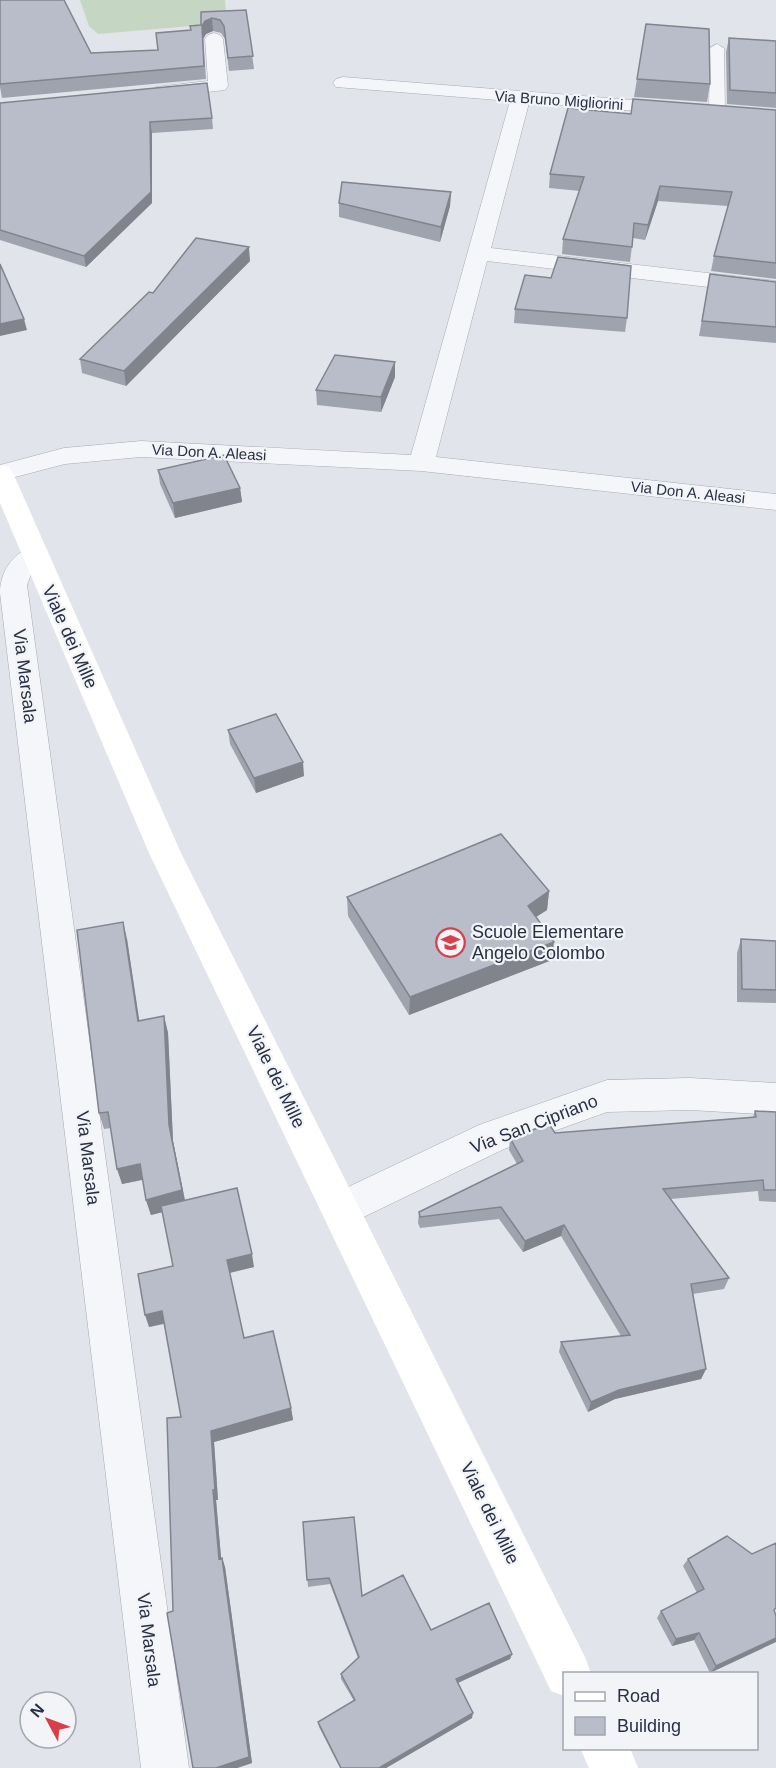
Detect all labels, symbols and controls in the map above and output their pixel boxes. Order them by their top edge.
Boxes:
street label: Via Bruno Migliorini [494,87,624,113]
street label: Via Don A. Aleasi [151,441,267,463]
street label: Via Don A. Aleasi [630,478,746,506]
street label: Viale dei Mille [38,582,102,692]
street label: Via Marsala [9,628,41,725]
place label: Scuole Elementare Angelo Colombo [472,922,624,963]
school or university icon: Scuole Elementare Angelo Colombo [435,926,467,958]
street label: Viale dei Mille [243,1023,309,1131]
street label: Via San Cipriano [468,1091,600,1157]
street label: Via Marsala [72,1110,104,1207]
street label: Viale dei Mille [457,1459,523,1567]
street label: Via Marsala [133,1592,165,1689]
legend [563,1672,758,1750]
text: Road [617,1686,660,1706]
north arrow [18,1690,78,1750]
text: N [27,1701,47,1720]
text: Building [617,1716,681,1736]

